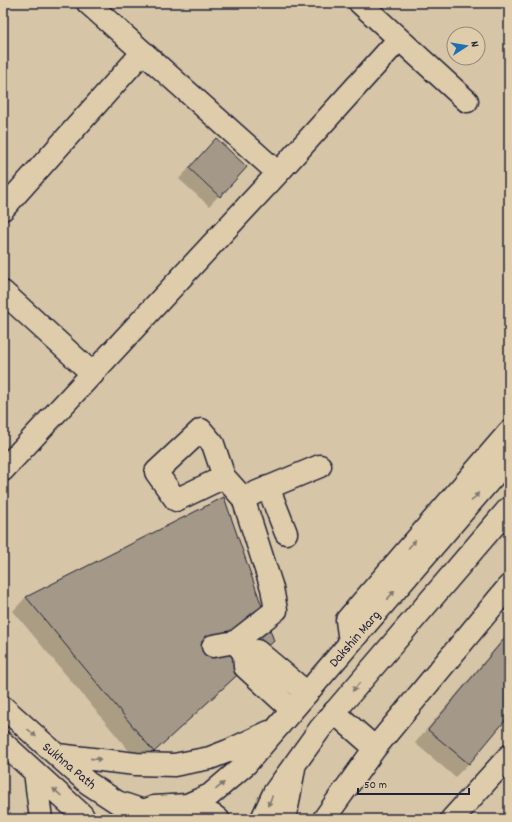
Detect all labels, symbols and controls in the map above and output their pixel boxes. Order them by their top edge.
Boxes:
north arrow [446,26,486,66]
text: N [465,40,482,49]
one-way arrow [471,492,480,502]
one-way arrow [408,539,417,549]
one-way arrow [386,590,395,601]
street label: Dakshin Marg [325,606,386,672]
one-way arrow [352,682,361,691]
one-way arrow [27,728,37,737]
street label: Sukhna Path [37,738,100,795]
one-way arrow [90,756,102,763]
scale bar [358,770,469,796]
text: 50 m [364,777,387,794]
one-way arrow [215,781,225,791]
one-way arrow [52,787,62,797]
one-way arrow [267,796,273,807]

